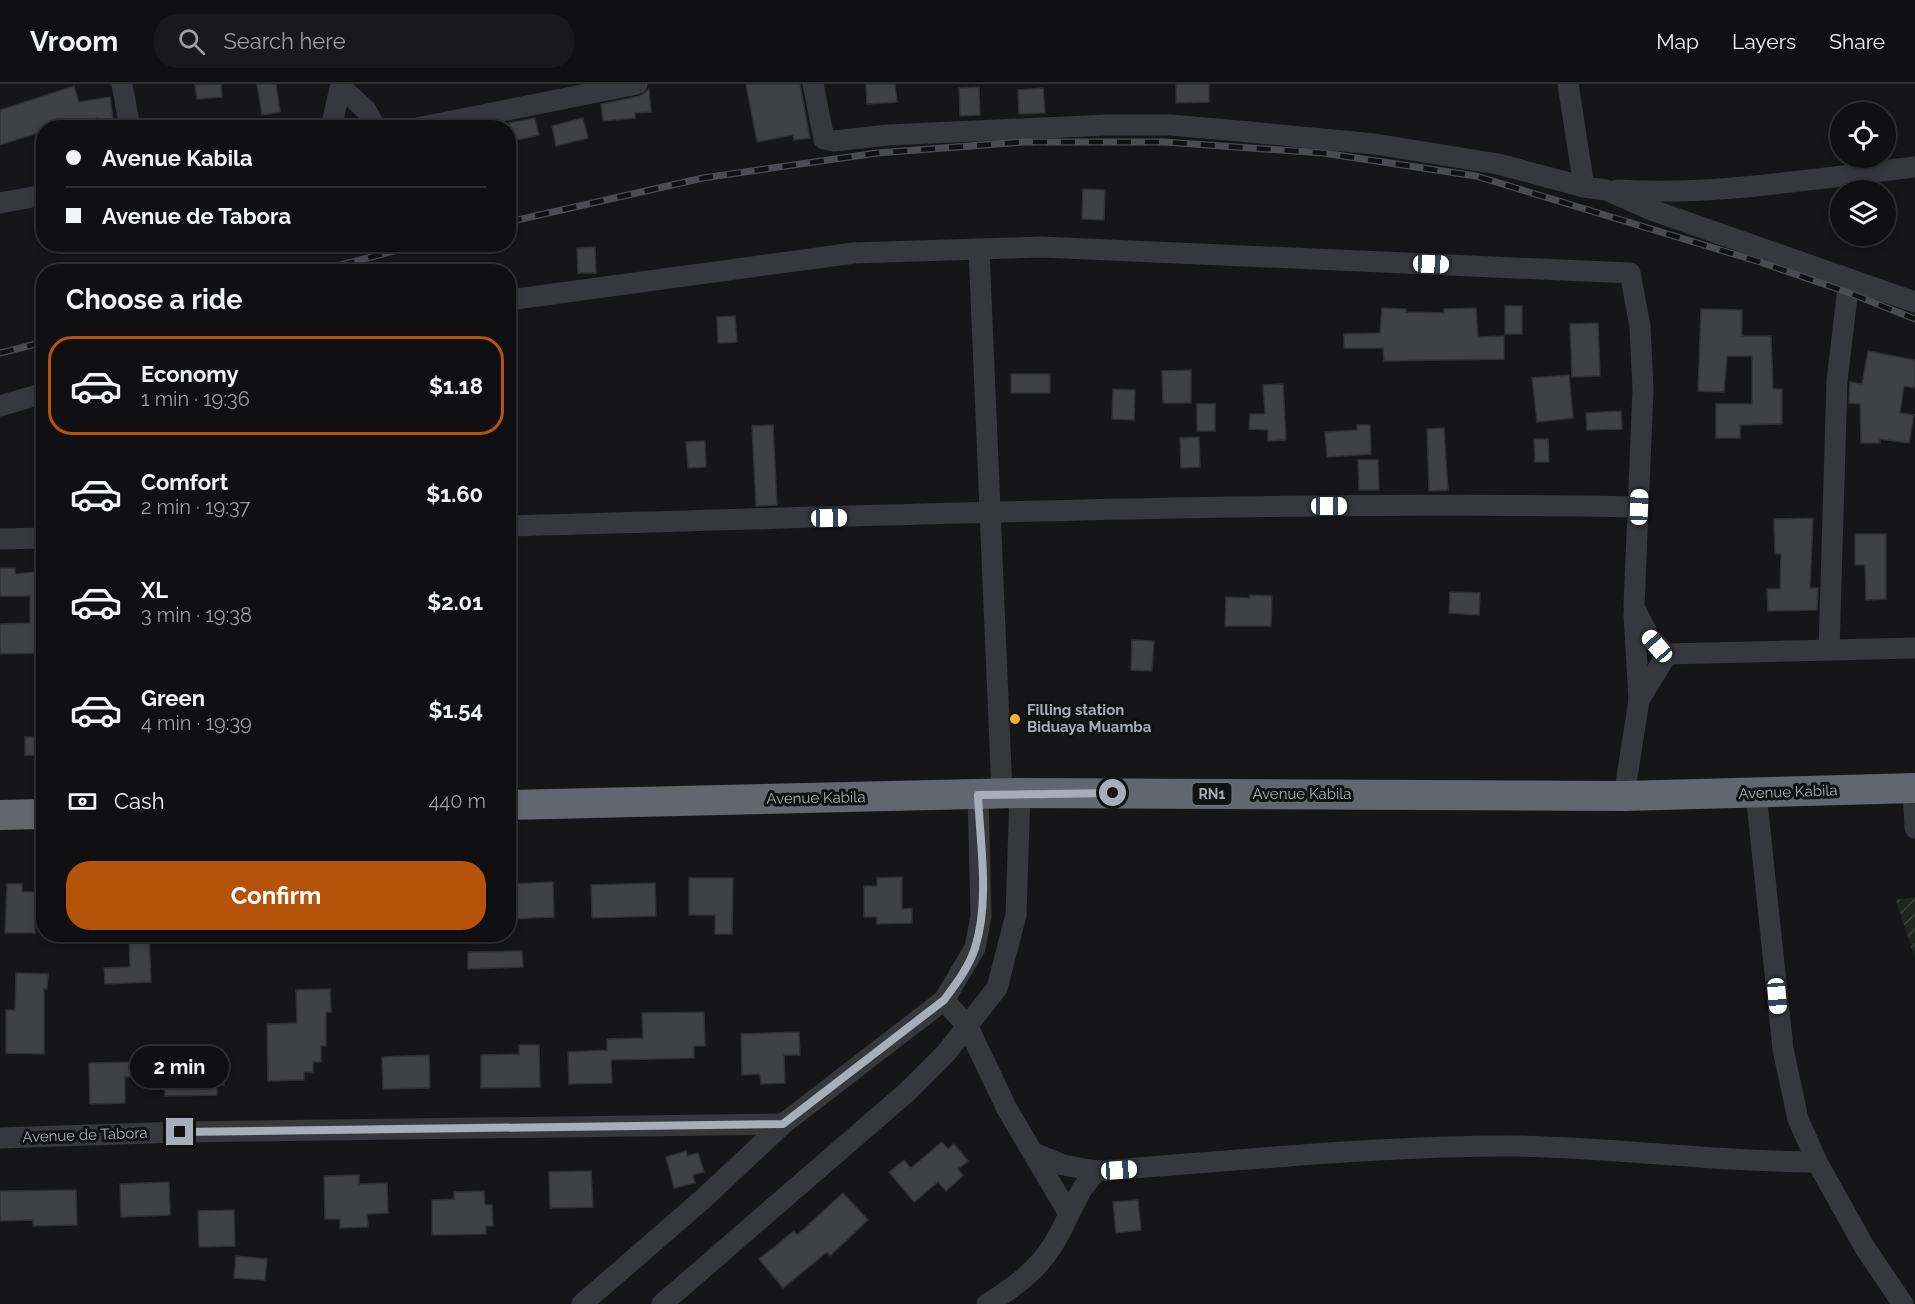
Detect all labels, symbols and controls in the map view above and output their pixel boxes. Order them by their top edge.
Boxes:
search box [154,14,574,68]
text: Vroom [30,25,118,58]
icon: search [175,25,208,58]
text: Search here [223,28,346,54]
text: Map [1656,29,1699,54]
text: Layers [1732,29,1796,54]
text: Share [1829,29,1885,54]
map controls [1830,102,1896,246]
button: locate [1830,102,1896,168]
text: Avenue Kabila [102,145,253,171]
button: layers [1830,180,1896,246]
text: Avenue de Tabora [102,203,291,229]
car [1413,254,1449,274]
text: Choose a ride [66,284,242,315]
icon: car [69,359,123,413]
text: Economy [141,361,239,387]
text: $1.18 [429,373,483,399]
text: 1 min · 19:36 [141,387,250,411]
icon: car [69,467,123,521]
text: Comfort [141,469,228,495]
text: $1.60 [426,481,483,507]
car [1629,489,1649,525]
text: 2 min · 19:37 [141,495,250,519]
car [1311,497,1347,515]
car [811,509,847,527]
icon: car [69,575,123,629]
text: XL [141,577,168,603]
text: $2.01 [427,589,483,615]
text: 3 min · 19:38 [141,603,252,627]
car [1638,627,1676,665]
icon: car [69,683,123,737]
text: Green [141,685,205,711]
text: $1.54 [428,697,483,723]
place label: Filling station Biduaya Muamba [1027,701,1152,736]
text: 4 min · 19:39 [141,711,252,735]
marker: Filling station Biduaya Muamba [1008,712,1022,726]
route start [1099,779,1126,806]
street label: Avenue Kabila [1738,781,1838,803]
road number: RN1 [1192,783,1232,805]
icon: cash [66,785,99,818]
street label: Avenue Kabila [1252,785,1352,803]
text: Cash [114,788,165,814]
street label: Avenue Kabila [766,788,866,808]
text: 440 m [428,789,486,813]
button: Confirm [66,861,486,930]
car [1766,977,1788,1015]
callout: 2 min [130,1045,230,1087]
text: 2 min [154,1055,205,1079]
route end [166,1118,193,1145]
street label: Avenue de Tabora [22,1124,148,1146]
car [1100,1160,1138,1180]

